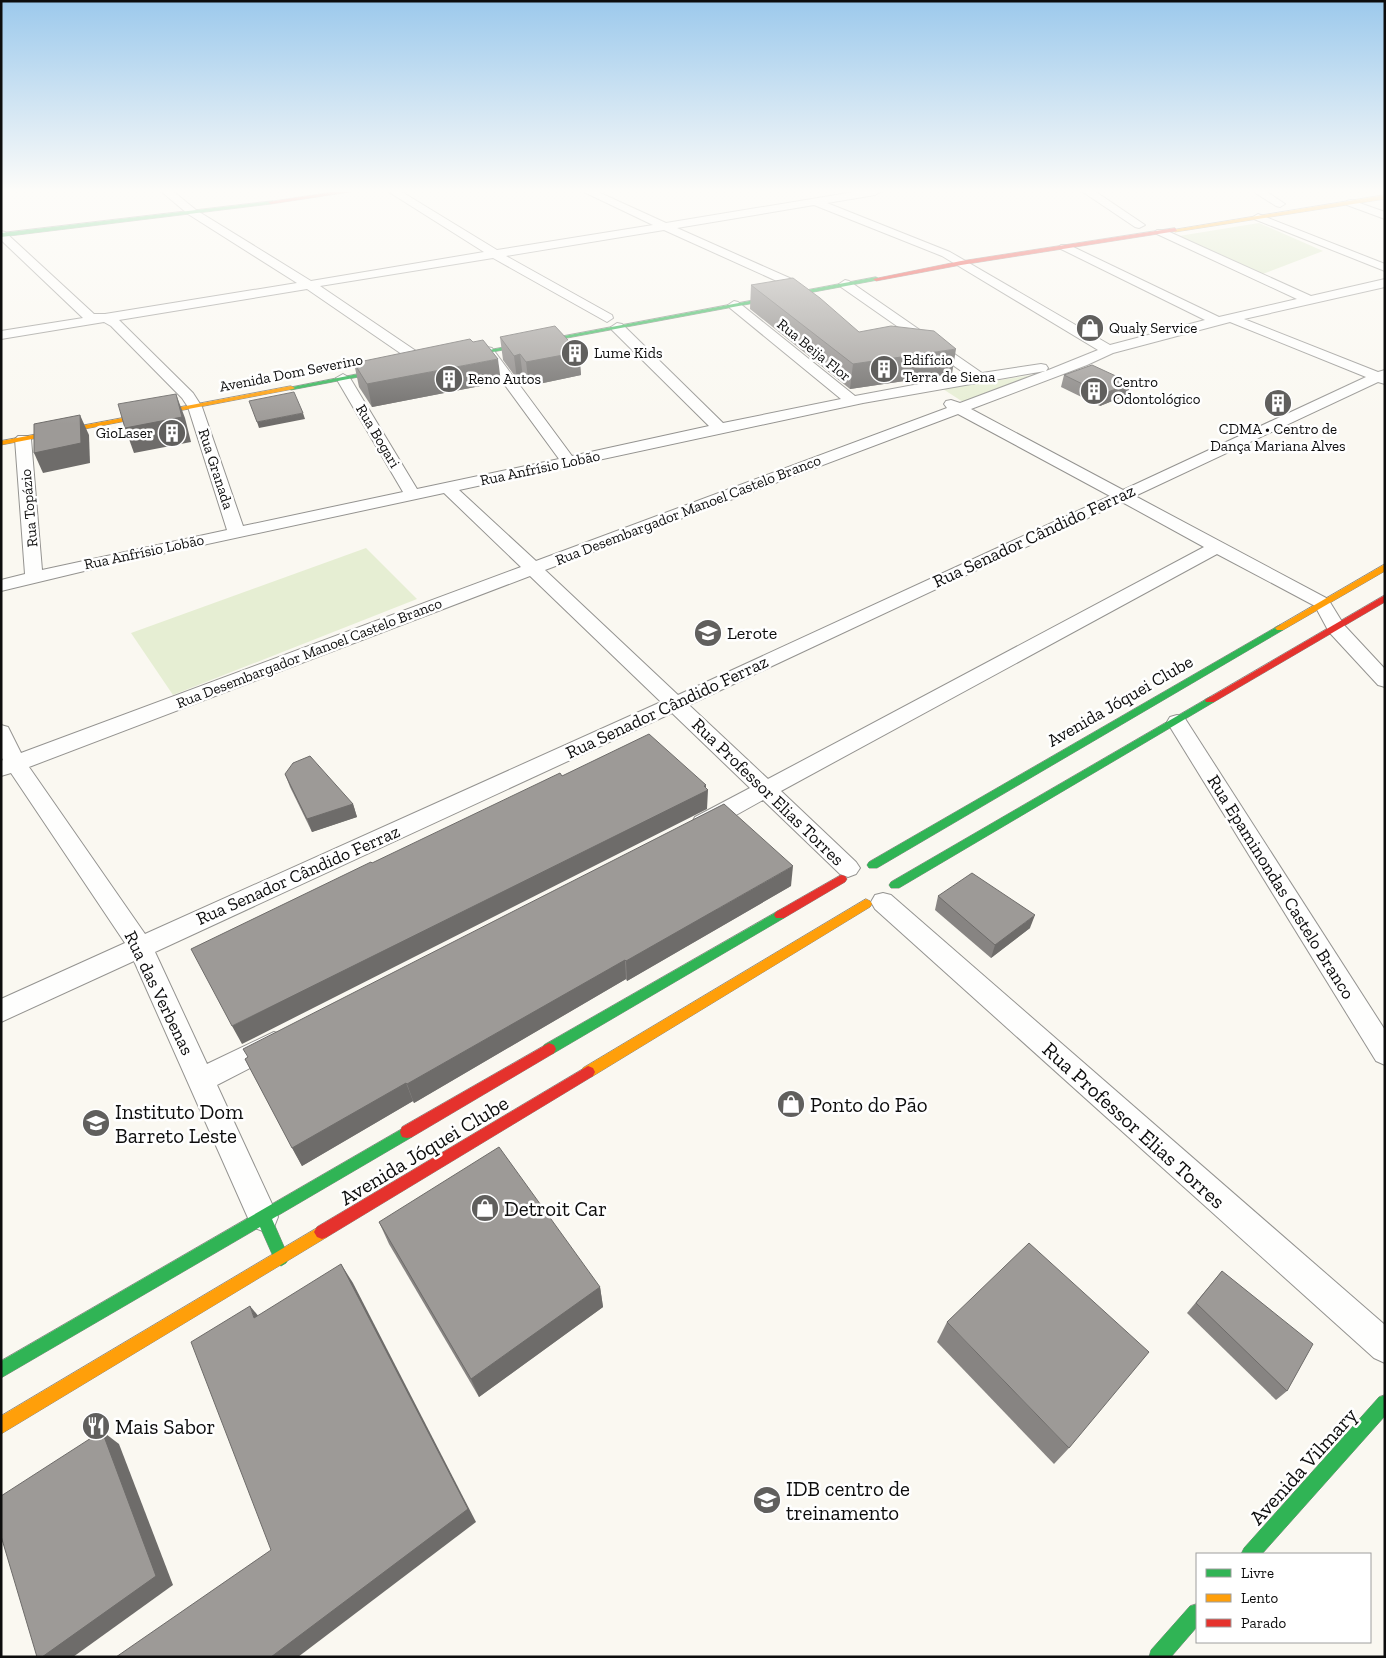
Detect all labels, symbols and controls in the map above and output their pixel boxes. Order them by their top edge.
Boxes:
shop icon: Qualy Service [1075,313,1105,343]
street label: Rua Beija Flor [774,315,854,385]
place label: Qualy Service [1109,319,1197,337]
building icon: Lume Kids [560,338,590,368]
place label: Lume Kids [594,344,663,362]
street label: Avenida Dom Severino [218,350,365,396]
place label: Edifício Terra de Siena [903,351,995,386]
building icon: Edifício Terra de Siena [869,354,899,384]
building icon: Reno Autos [434,364,464,394]
place label: Reno Autos [468,370,541,388]
place label: Centro Odontológico [1113,373,1201,408]
building icon: Centro Odontológico [1079,376,1109,406]
building icon: CDMA • Centro de Dança Mariana Alves [1263,388,1293,418]
street label: Rua Bogari [352,401,404,471]
building icon: GioLaser [157,418,187,448]
place label: CDMA • Centro de Dança Mariana Alves [1210,420,1346,455]
place label: GioLaser [96,424,153,442]
street label: Rua Granada [195,426,237,512]
street label: Rua Anfrísio Lobão [478,446,602,490]
street label: Rua Desembargador Manoel Castelo Branco [553,451,824,569]
street label: Rua Topázio [17,468,41,548]
street label: Rua Senador Cândido Ferraz [929,479,1139,593]
street label: Rua Anfrísio Lobão [82,530,206,574]
street label: Rua Desembargador Manoel Castelo Branco [174,594,445,712]
school or university icon: Lerote [693,618,723,648]
place label: Lerote [727,622,777,644]
street label: Rua Senador Cândido Ferraz [562,650,772,764]
street label: Avenida Jóquei Clube [1043,650,1197,752]
street label: Rua Professor Elias Torres [687,714,849,870]
street label: Rua Epaminondas Castelo Branco [1203,771,1359,1003]
street label: Rua Senador Cândido Ferraz [193,820,403,930]
street label: Rua das Verbenas [119,927,199,1059]
street label: Rua Professor Elias Torres [1038,1036,1230,1214]
shop icon: Ponto do Pão [776,1089,806,1119]
street label: Avenida Jóquei Clube [335,1090,513,1210]
place label: Ponto do Pão [810,1092,928,1117]
place label: Instituto Dom Barreto Leste [115,1099,243,1148]
school or university icon: Instituto Dom Barreto Leste [81,1108,111,1138]
shop icon: Detroit Car [470,1193,500,1223]
place label: Detroit Car [504,1196,607,1221]
street label: Avenida Vilmary [1244,1402,1362,1530]
restaurant icon: Mais Sabor [81,1411,111,1441]
place label: Mais Sabor [115,1414,215,1439]
place label: IDB centro de treinamento [786,1476,910,1525]
school or university icon: IDB centro de treinamento [752,1485,782,1515]
legend [1196,1553,1371,1643]
text: Livre [1241,1564,1274,1582]
text: Lento [1241,1589,1278,1607]
text: Parado [1241,1614,1287,1632]

